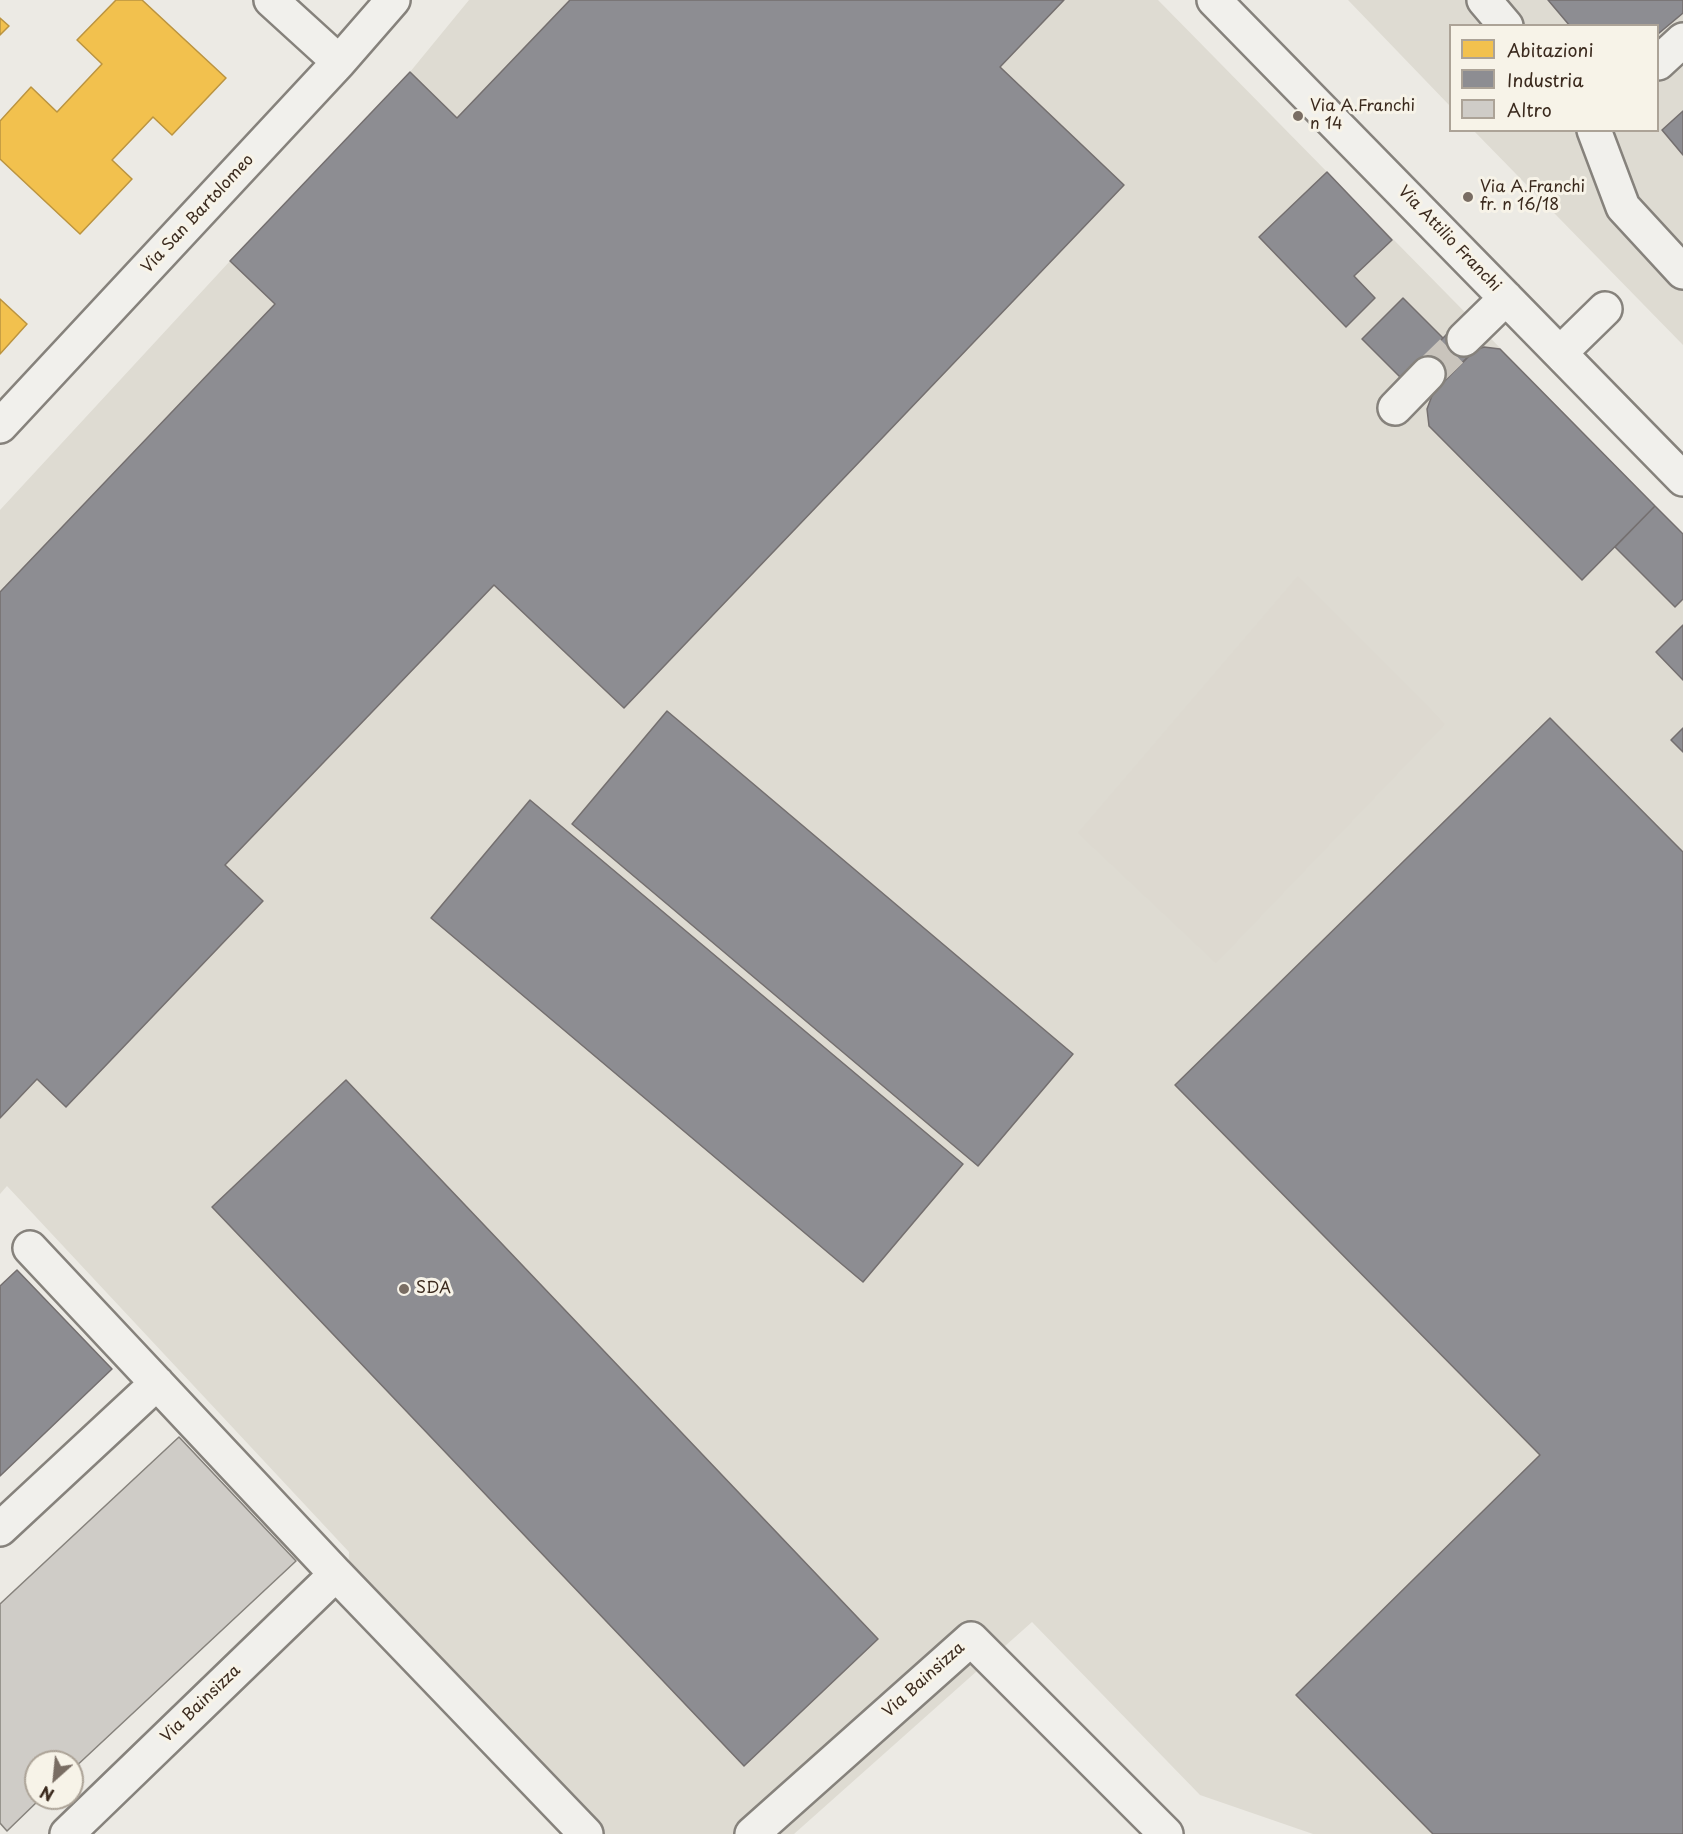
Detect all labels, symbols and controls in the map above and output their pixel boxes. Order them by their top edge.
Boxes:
legend [1449,24,1659,132]
text: Abitazioni [1507,36,1593,63]
text: Industria [1507,66,1584,93]
text: Altro [1507,96,1552,123]
place label: Via A.Franchi n 14 [1310,97,1415,135]
marker: Via A.Franchi n 14 [1291,109,1305,123]
street label: Via San Bartolomeo [138,151,258,277]
place label: Via A.Franchi fr. n 16/18 [1480,178,1585,216]
street label: Via Attilio Franchi [1394,182,1504,296]
marker: Via A.Franchi fr. n 16/18 [1461,190,1475,204]
place label: SDA [416,1279,451,1299]
marker: SDA [397,1282,411,1296]
street label: Via Bainsizza [879,1638,969,1722]
street label: Via Bainsizza [157,1661,245,1747]
north arrow [24,1750,84,1810]
text: N [36,1781,58,1808]

